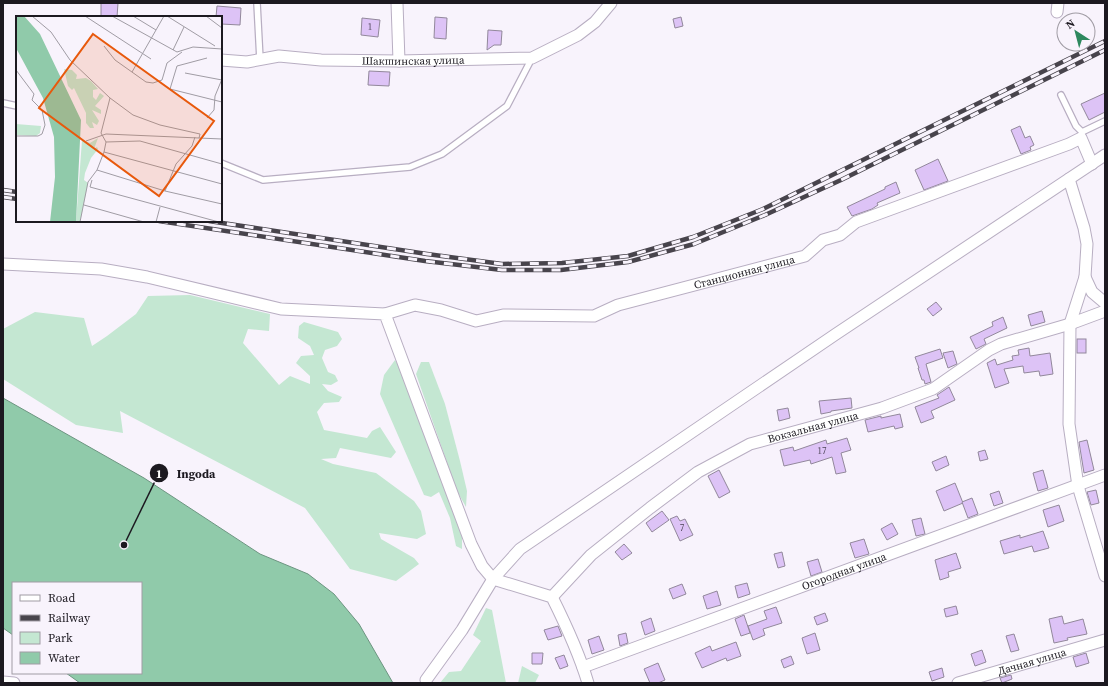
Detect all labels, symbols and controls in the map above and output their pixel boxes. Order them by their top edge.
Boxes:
north arrow [1056,12,1096,52]
inset map [16,16,222,222]
text: N [1063,16,1078,33]
house number: 1 [368,21,372,33]
street label: Шакшинская улица [362,52,465,69]
street label: Станционная улица [692,251,797,292]
street label: Вокзальная улица [766,407,860,446]
house number: 17 [817,445,827,457]
callout: Ingoda [149,461,223,485]
text: 1 [156,466,162,482]
text: Ingoda [177,466,216,482]
house number: 7 [680,522,685,534]
street label: Огородная улица [799,548,889,593]
legend [12,582,142,674]
text: Road [48,590,75,606]
text: Railway [48,610,91,626]
text: Park [48,630,73,646]
street label: Дачная улица [996,644,1068,679]
text: Water [48,650,80,666]

